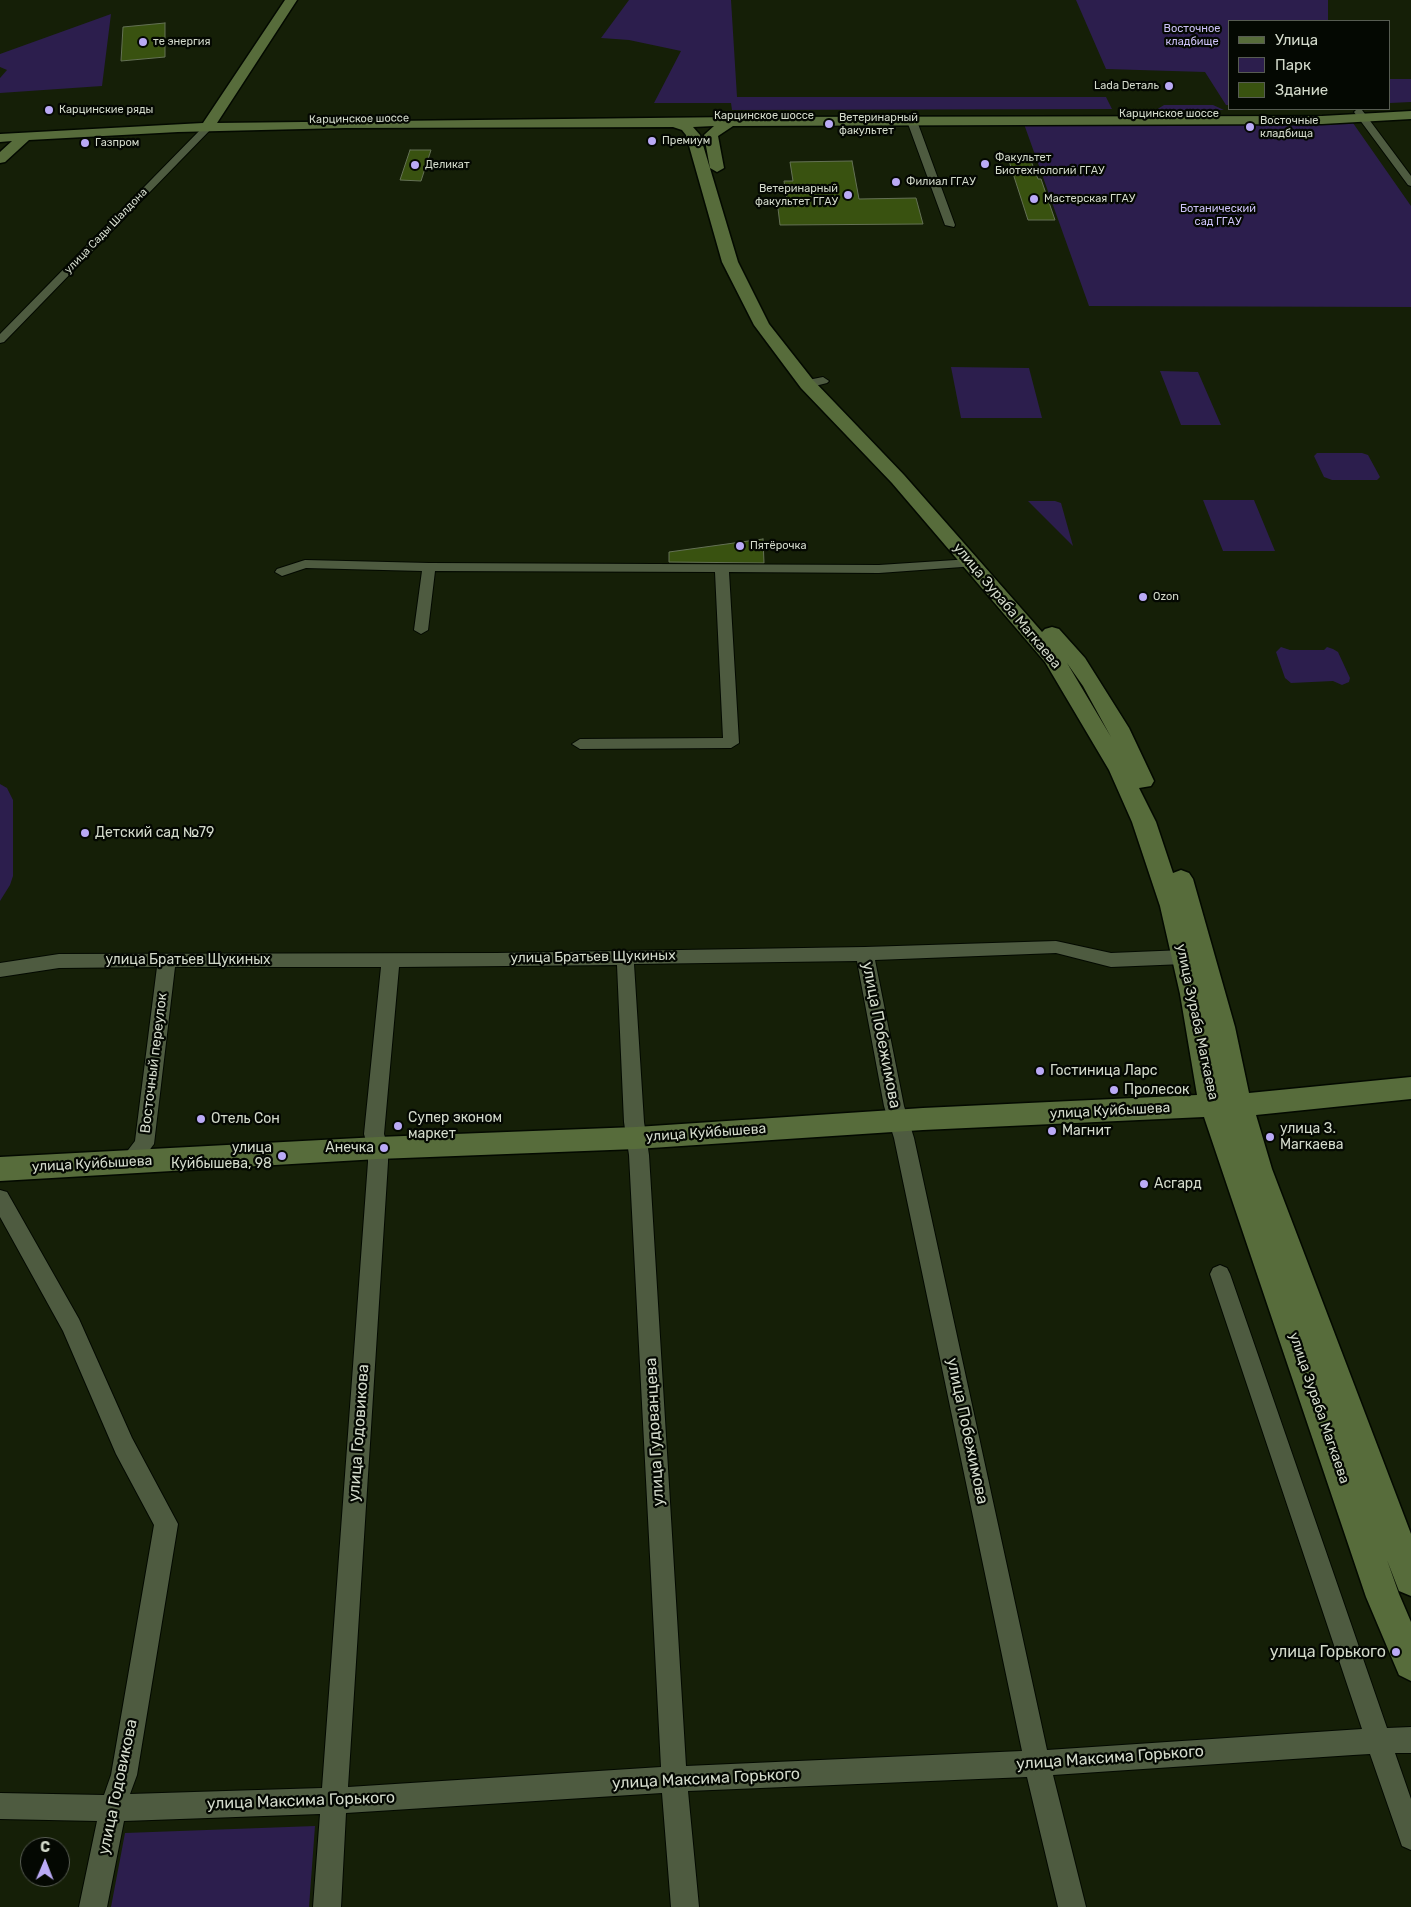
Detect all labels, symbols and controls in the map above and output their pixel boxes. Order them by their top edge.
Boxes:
legend [1228,20,1391,110]
park label: Восточное кладбище [1164,22,1220,48]
text: Улица [1275,31,1318,49]
place label: те энергия [153,35,210,49]
marker: те энергия [137,36,149,48]
text: Парк [1275,56,1311,74]
place label: Lada Dеталь [1094,79,1159,93]
marker: Lada Dеталь [1163,80,1175,92]
text: Здание [1275,81,1328,99]
place label: Карцинские ряды [59,103,153,117]
marker: Карцинские ряды [43,104,55,116]
street label: Карцинское шоссе [1119,107,1219,121]
street label: Карцинское шоссе [714,109,814,123]
place label: Ветеринарный факультет [839,111,918,137]
street label: Карцинское шоссе [309,112,409,126]
place label: Восточные кладбища [1260,114,1318,140]
marker: Ветеринарный факультет [823,118,835,130]
marker: Восточные кладбища [1244,121,1256,133]
place label: Премиум [662,134,710,148]
marker: Премиум [646,135,658,147]
place label: Газпром [95,136,139,150]
marker: Газпром [79,137,91,149]
place label: Факультет Биотехнологий ГГАУ [995,151,1105,177]
place label: Деликат [425,158,470,172]
marker: Факультет Биотехнологий ГГАУ [979,158,991,170]
marker: Деликат [409,159,421,171]
place label: Филиал ГГАУ [906,175,976,189]
marker: Филиал ГГАУ [890,176,902,188]
place label: Ветеринарный факультет ГГАУ [755,182,838,208]
street label: улица Сады Шалдона [62,186,150,276]
marker: Ветеринарный факультет ГГАУ [842,189,854,201]
place label: Мастерская ГГАУ [1044,192,1135,206]
marker: Мастерская ГГАУ [1028,193,1040,205]
park label: Ботанический сад ГГАУ [1180,202,1256,228]
place label: Пятёрочка [750,539,807,553]
marker: Пятёрочка [734,540,746,552]
street label: улица Зураба Магкаева [949,540,1065,672]
place label: Ozon [1153,590,1179,604]
marker: Ozon [1137,591,1149,603]
place label: Детский сад №79 [95,825,214,841]
marker: Детский сад №79 [79,827,91,839]
street label: улица Зураба Магкаева [1172,943,1222,1101]
street label: улица Братьев Щукиных [510,947,676,967]
street label: улица Братьев Щукиных [105,952,271,968]
street label: улица Побежимова [857,960,905,1110]
street label: Восточный переулок [137,992,171,1134]
place label: Гостиница Ларс [1050,1063,1158,1079]
marker: Гостиница Ларс [1034,1065,1046,1077]
place label: Пролесок [1124,1082,1189,1098]
marker: Пролесок [1108,1084,1120,1096]
street label: улица Куйбышева [1049,1099,1171,1123]
place label: Супер эконом маркет [408,1110,502,1142]
place label: Отель Сон [211,1111,280,1127]
marker: Отель Сон [195,1113,207,1125]
marker: Супер эконом маркет [392,1120,404,1132]
street label: улица Куйбышева [645,1120,767,1146]
place label: улица З. Магкаева [1280,1121,1344,1154]
place label: Магнит [1062,1123,1111,1139]
marker: Магнит [1046,1125,1058,1137]
marker: улица З. Магкаева [1264,1131,1276,1143]
place label: улица Куйбышева, 98 [171,1140,272,1172]
place label: Анечка [325,1140,374,1156]
marker: Анечка [378,1142,390,1154]
marker: улица Куйбышева, 98 [276,1150,288,1162]
street label: улица Куйбышева [31,1152,153,1176]
place label: Асгард [1154,1176,1202,1192]
marker: Асгард [1138,1178,1150,1190]
street label: улица Зураба Магкаева [1285,1330,1353,1486]
street label: улица Побежимова [942,1356,992,1506]
street label: улица Гудованцева [642,1357,668,1507]
street label: улица Годовикова [345,1363,373,1503]
place label: улица Горького [1270,1642,1386,1662]
marker: улица Горького [1390,1646,1402,1658]
street label: улица Годовикова [94,1717,142,1857]
street label: улица Максима Горького [1015,1742,1205,1774]
street label: улица Максима Горького [611,1764,801,1794]
street label: улица Максима Горького [207,1788,395,1814]
north arrow [20,1837,70,1887]
text: С [40,1839,50,1856]

